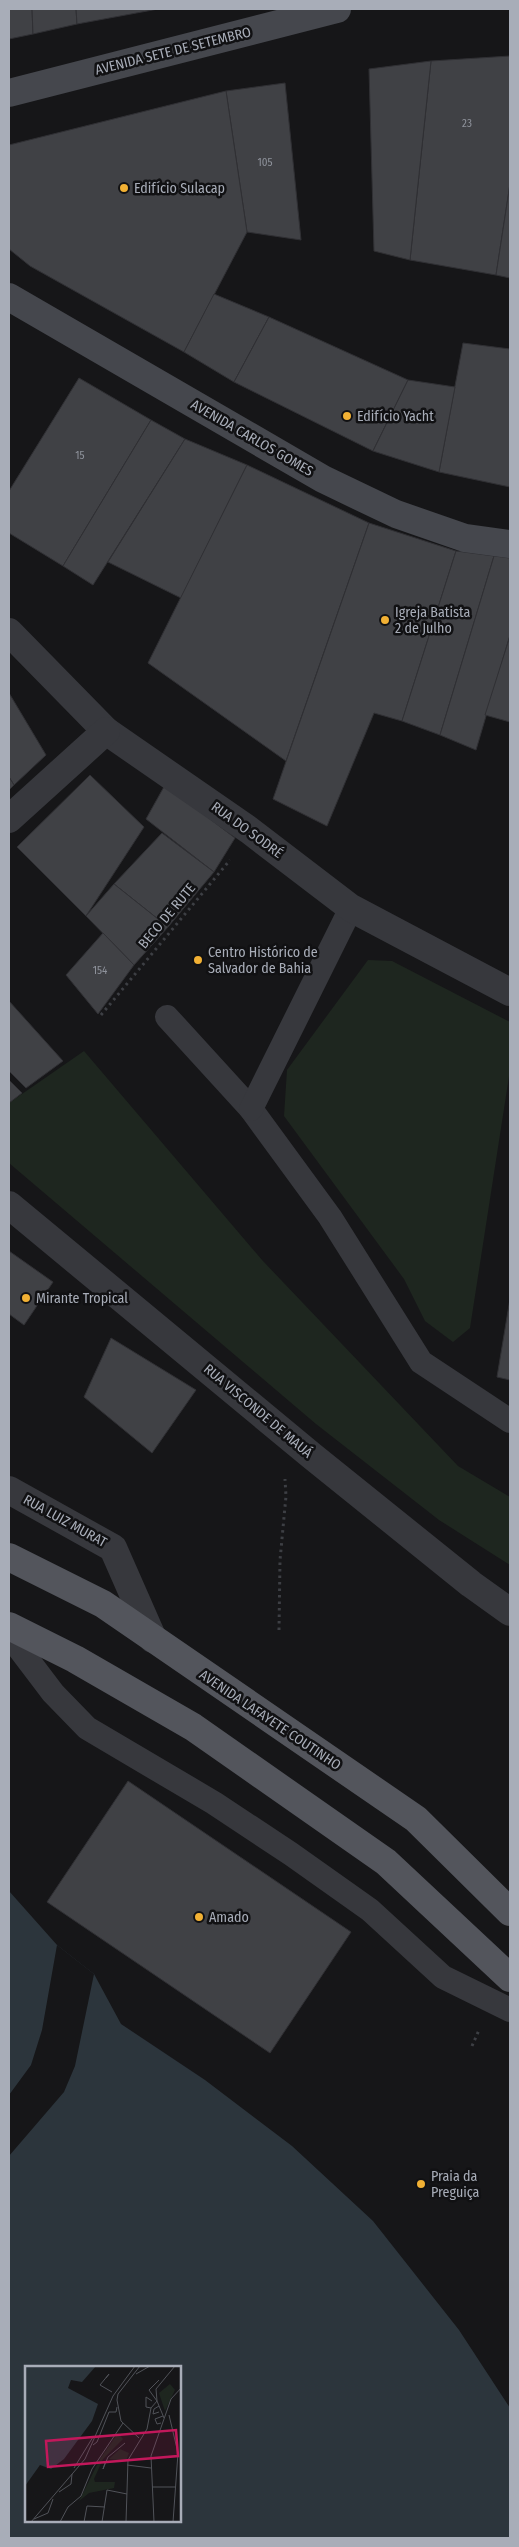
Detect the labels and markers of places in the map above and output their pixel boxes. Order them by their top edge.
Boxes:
place label: Edifício Sulacap [134,180,225,197]
marker: Edifício Sulacap [118,182,130,194]
place label: Edifício Yacht [357,408,434,425]
marker: Edifício Yacht [341,410,353,422]
place label: Igreja Batista 2 de Julho [395,604,470,637]
marker: Igreja Batista 2 de Julho [379,614,391,626]
place label: Centro Histórico de Salvador de Bahia [208,944,318,977]
marker: Centro Histórico de Salvador de Bahia [192,954,204,966]
place label: Mirante Tropical [36,1290,128,1307]
marker: Mirante Tropical [20,1292,32,1304]
place label: Amado [209,1909,249,1926]
marker: Amado [193,1911,205,1923]
place label: Praia da Preguiça [431,2168,480,2201]
marker: Praia da Preguiça [415,2178,427,2190]

